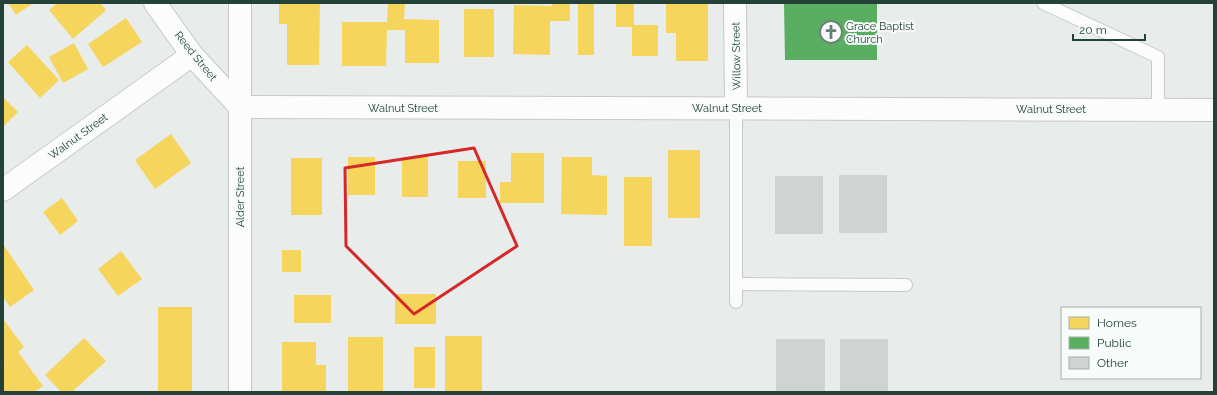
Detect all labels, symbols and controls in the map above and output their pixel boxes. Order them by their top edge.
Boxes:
scale bar [1073,16,1145,42]
church icon: Grace Baptist Church [818,19,844,45]
place label: Grace Baptist Church [846,20,914,46]
street label: Willow Street [729,21,744,90]
text: 20 m [1079,23,1107,37]
street label: Reed Street [172,29,220,84]
street label: Walnut Street [368,102,438,115]
street label: Walnut Street [692,102,762,115]
street label: Walnut Street [1016,103,1086,116]
street label: Walnut Street [46,110,111,162]
street label: Alder Street [234,166,247,227]
legend [1061,307,1201,379]
text: Homes [1097,316,1137,330]
text: Public [1097,336,1132,350]
text: Other [1097,356,1129,370]

